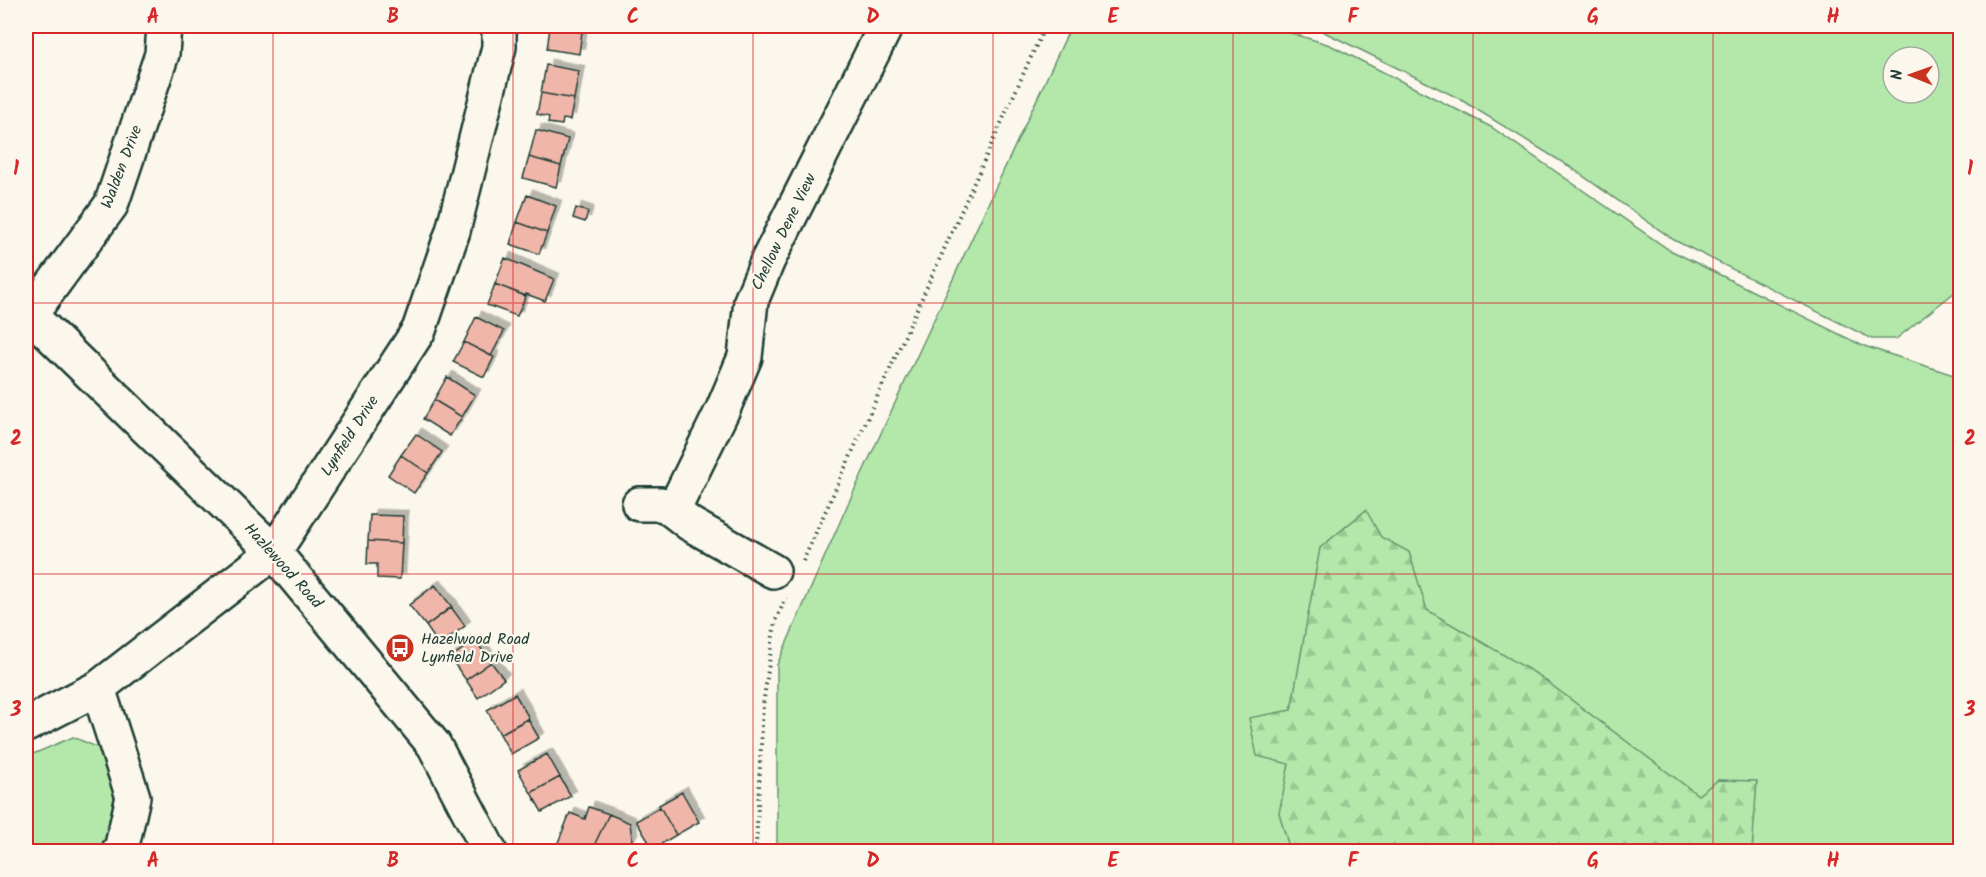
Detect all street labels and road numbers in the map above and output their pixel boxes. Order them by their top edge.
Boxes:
street label: Walden Drive [95,122,149,212]
street label: Chellow Dene View [745,169,823,295]
street label: Lynfield Drive [314,391,386,481]
street label: Hazlewood Road [238,517,329,615]

